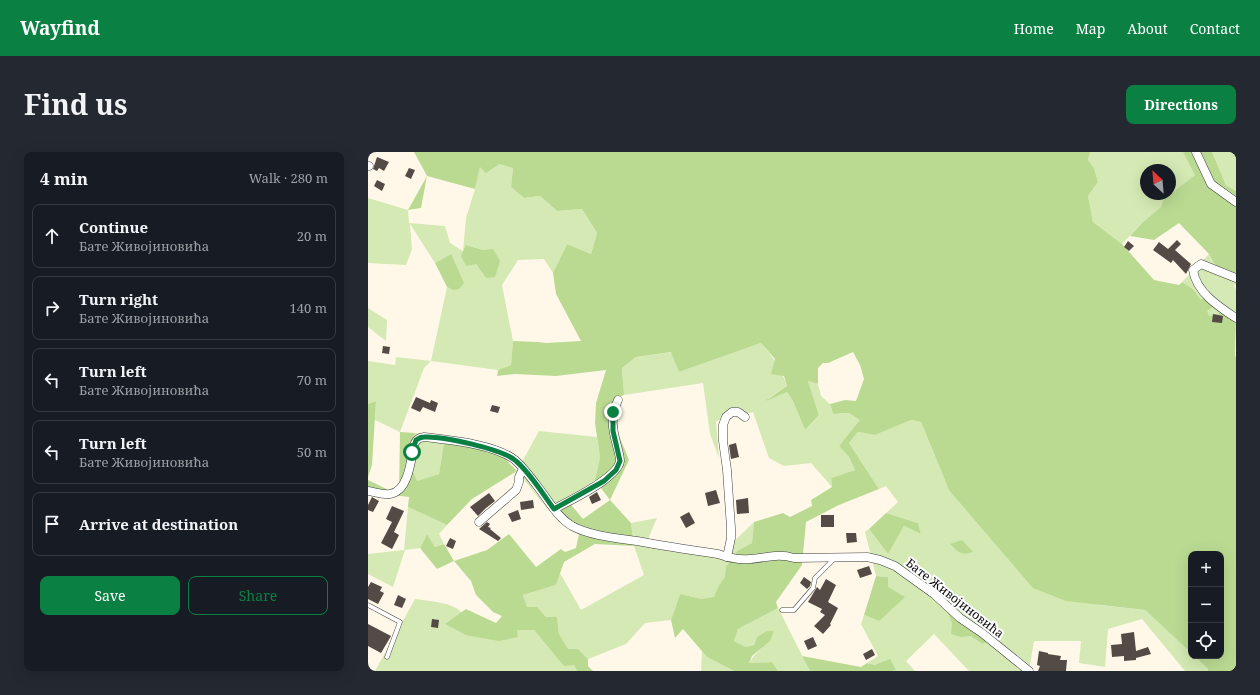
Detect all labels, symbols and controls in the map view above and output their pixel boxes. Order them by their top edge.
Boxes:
text: Wayfind [20,15,100,41]
text: Home [1014,19,1054,38]
text: Map [1076,19,1105,38]
text: About [1127,19,1168,38]
text: Contact [1190,19,1240,38]
text: Find us [24,85,128,123]
button: Directions [1126,85,1236,124]
north arrow [1140,164,1176,200]
text: 4 min [40,167,88,190]
text: Walk · 280 m [249,169,328,187]
text: Continue [79,217,148,237]
icon: ahead [41,225,63,247]
text: 20 m [297,227,327,245]
text: Бате Живојиновића [79,237,209,255]
text: Turn right [79,289,158,309]
icon: right [41,297,63,319]
text: 140 m [290,299,327,317]
text: Бате Живојиновића [79,309,209,327]
text: Turn left [79,361,147,381]
icon: left [41,369,63,391]
text: 70 m [297,371,327,389]
text: Бате Живојиновића [79,381,209,399]
route end [604,403,622,421]
text: Turn left [79,433,147,453]
icon: left [41,441,63,463]
text: 50 m [297,443,327,461]
route start [403,443,421,461]
text: Бате Живојиновића [79,453,209,471]
icon: arrive [41,513,63,535]
text: Arrive at destination [79,514,238,534]
map controls [1188,551,1224,659]
button: + [1188,551,1224,587]
street label: Бате Живојиновића [902,554,1008,642]
button: Save [40,576,180,615]
button: Share [188,576,328,615]
button: − [1188,587,1224,623]
button: locate [1188,623,1224,659]

